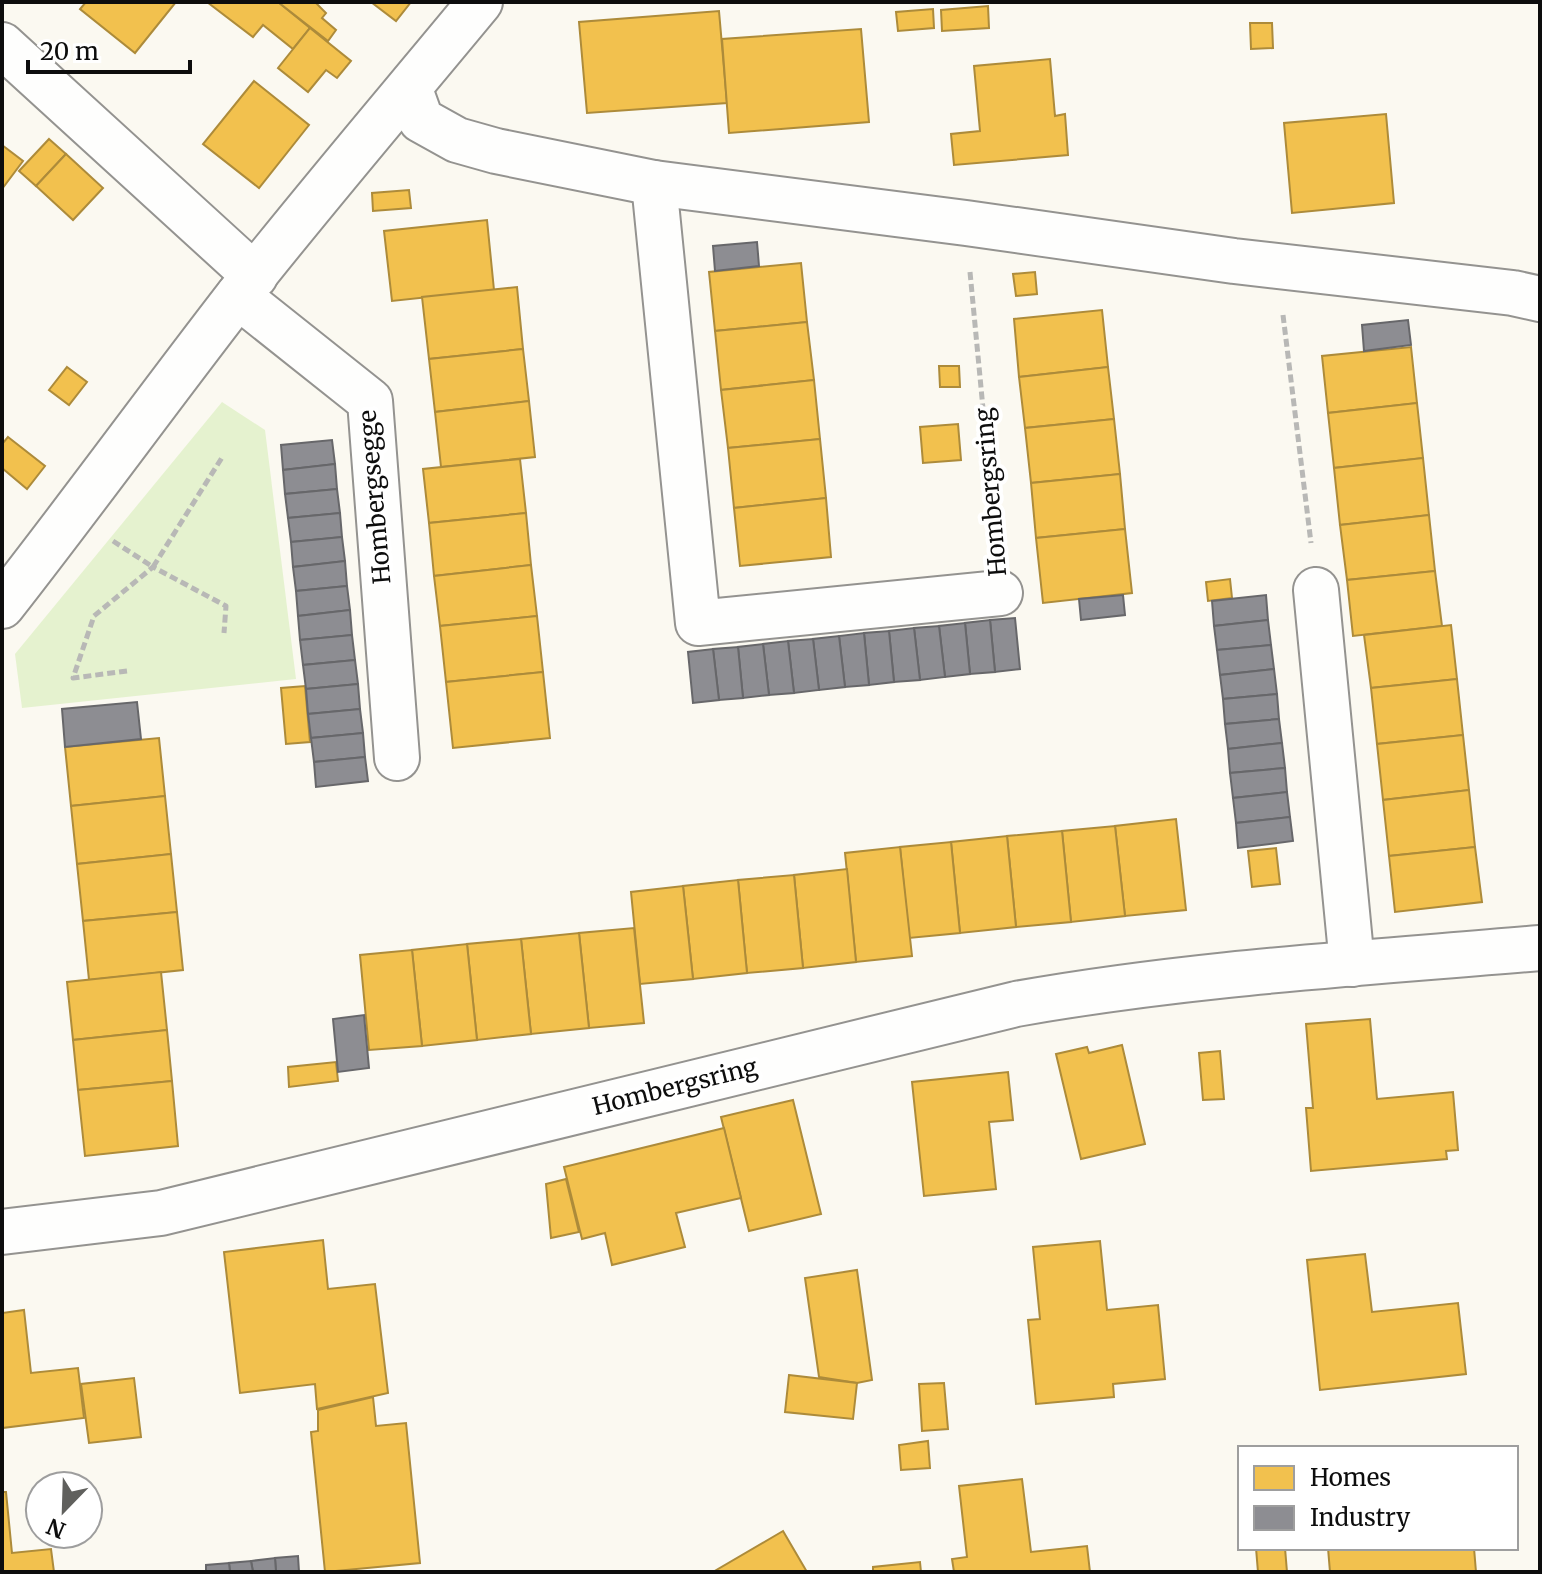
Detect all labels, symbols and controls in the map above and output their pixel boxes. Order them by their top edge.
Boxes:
scale bar [28,24,190,74]
text: 20 m [40,36,99,67]
street label: Hombergsring [968,406,1013,578]
street label: Hombergsegge [351,409,398,585]
street label: Hombergsring [589,1051,761,1122]
legend [1238,1446,1518,1550]
text: Homes [1310,1462,1391,1493]
north arrow [24,1470,104,1550]
text: Industry [1310,1502,1410,1533]
text: N [42,1512,70,1545]

